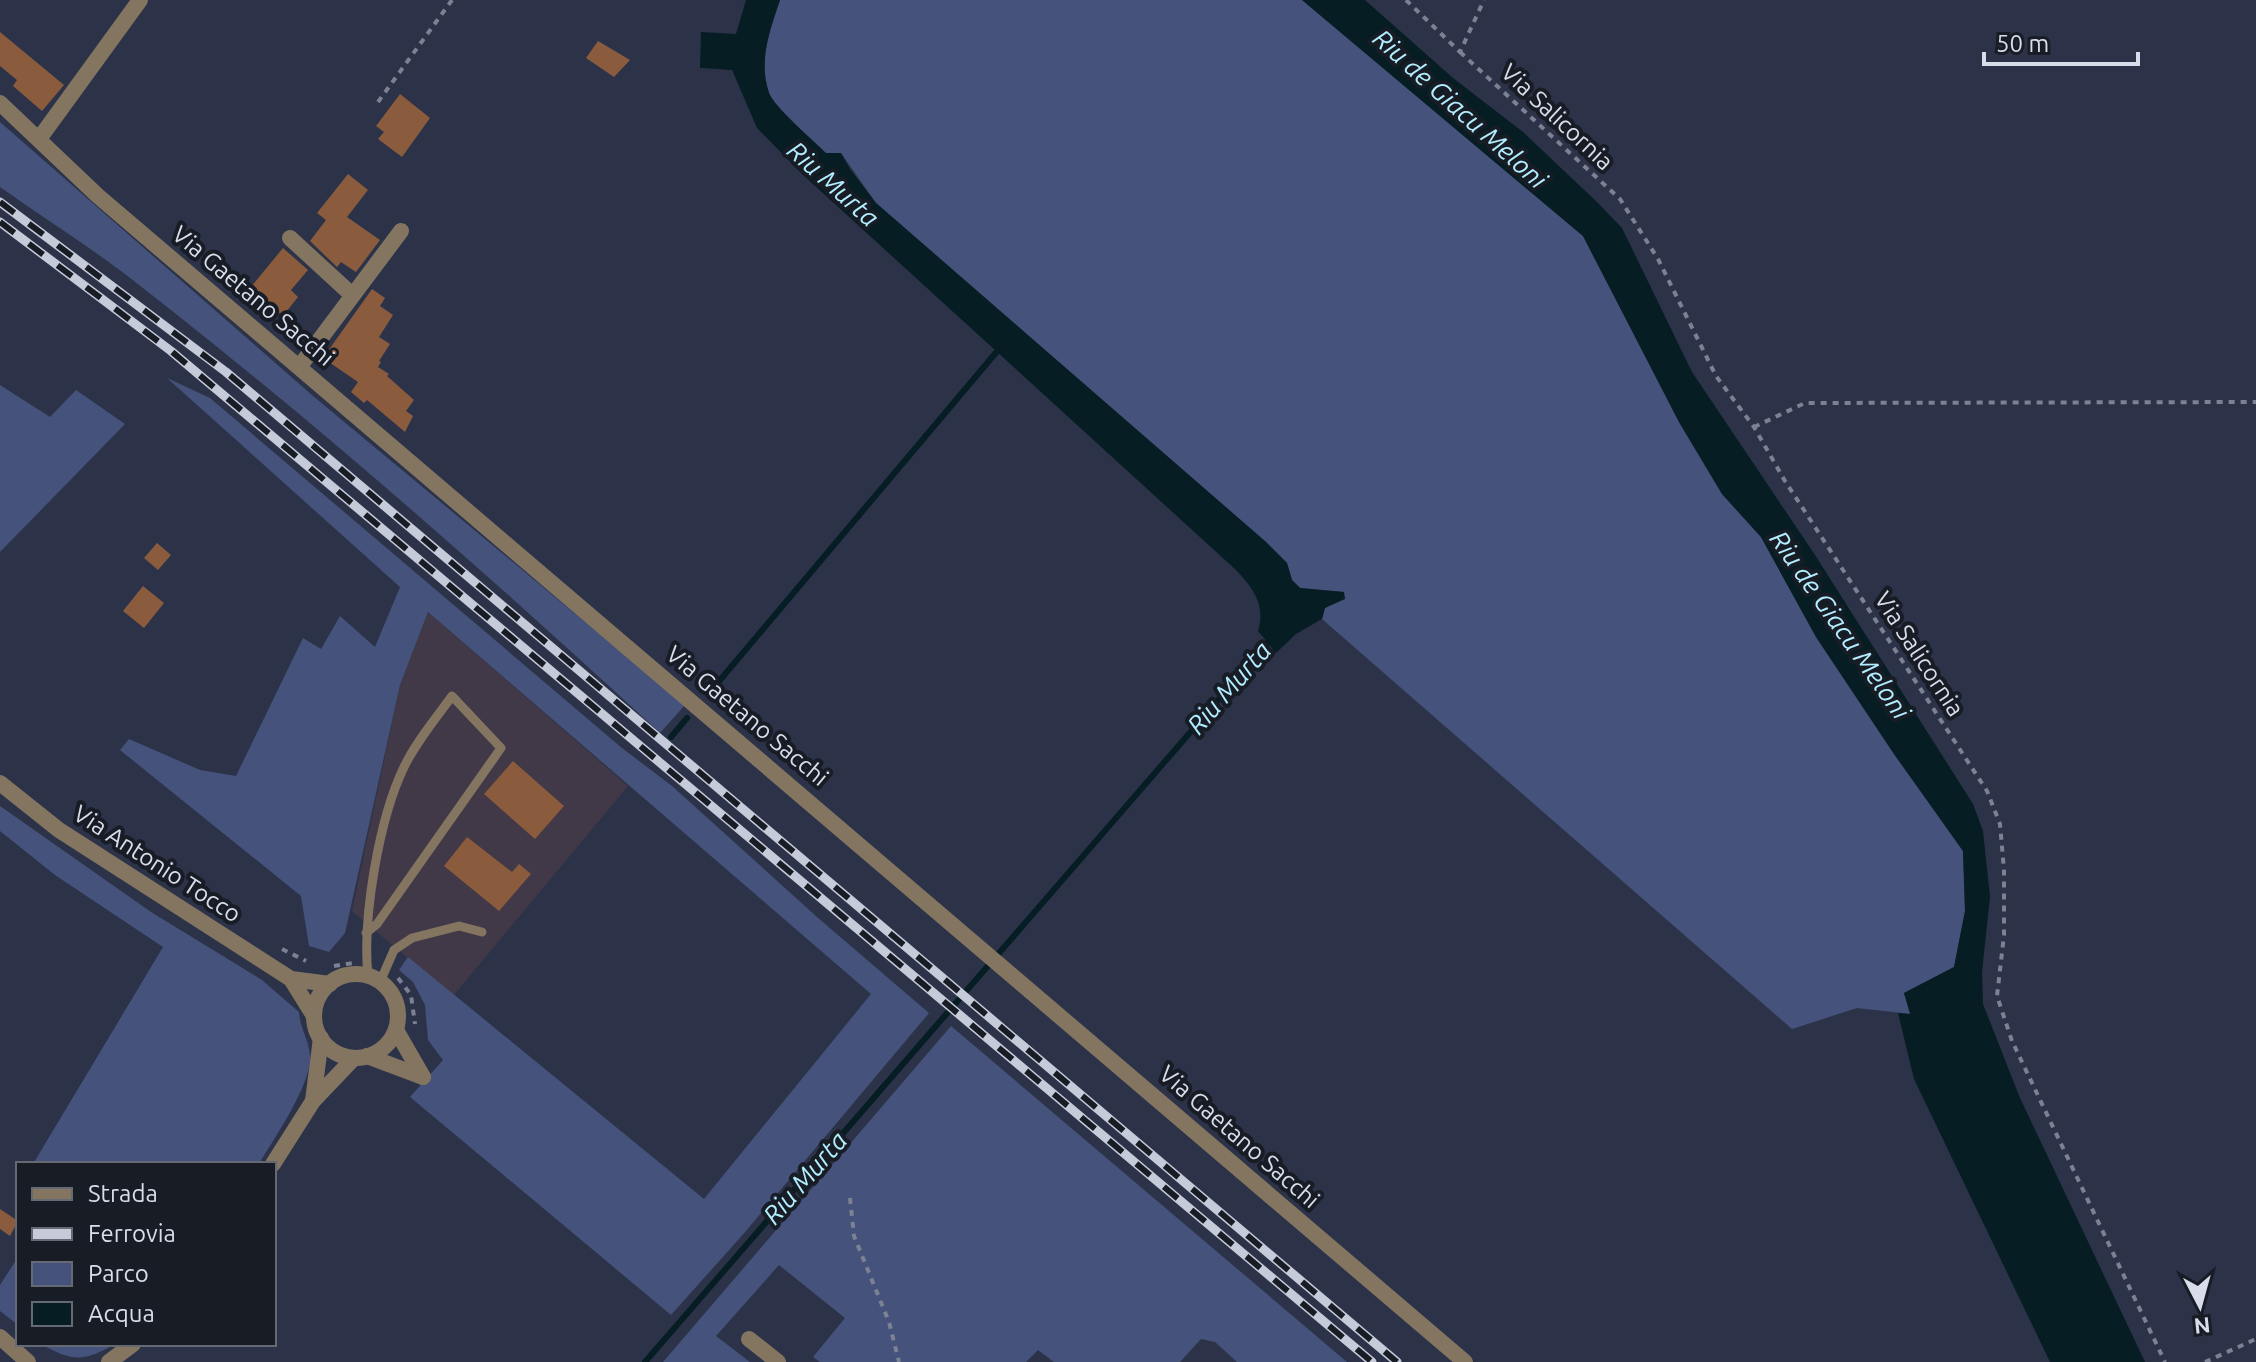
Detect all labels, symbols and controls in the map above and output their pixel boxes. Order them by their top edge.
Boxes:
scale bar [1984,16,2138,66]
water label: Riu de Giacu Meloni [1368,23,1554,195]
text: 50 m [1996,30,2049,57]
street label: Via Salicornia [1496,58,1619,175]
water label: Riu Murta [782,135,885,232]
street label: Via Gaetano Sacchi [167,220,340,371]
water label: Riu de Giacu Meloni [1765,525,1917,726]
street label: Via Salicornia [1869,586,1970,721]
water label: Riu Murta [1181,636,1276,740]
street label: Via Gaetano Sacchi [661,640,834,791]
street label: Via Antonio Tocco [69,799,246,928]
street label: Via Gaetano Sacchi [1154,1060,1325,1213]
water label: Riu Murta [757,1126,852,1230]
legend [16,1162,276,1346]
text: Strada [88,1180,158,1207]
text: Ferrovia [88,1220,176,1247]
text: Parco [88,1260,149,1287]
north arrow [2160,1266,2240,1346]
text: Acqua [88,1300,155,1327]
text: N [2193,1313,2212,1340]

